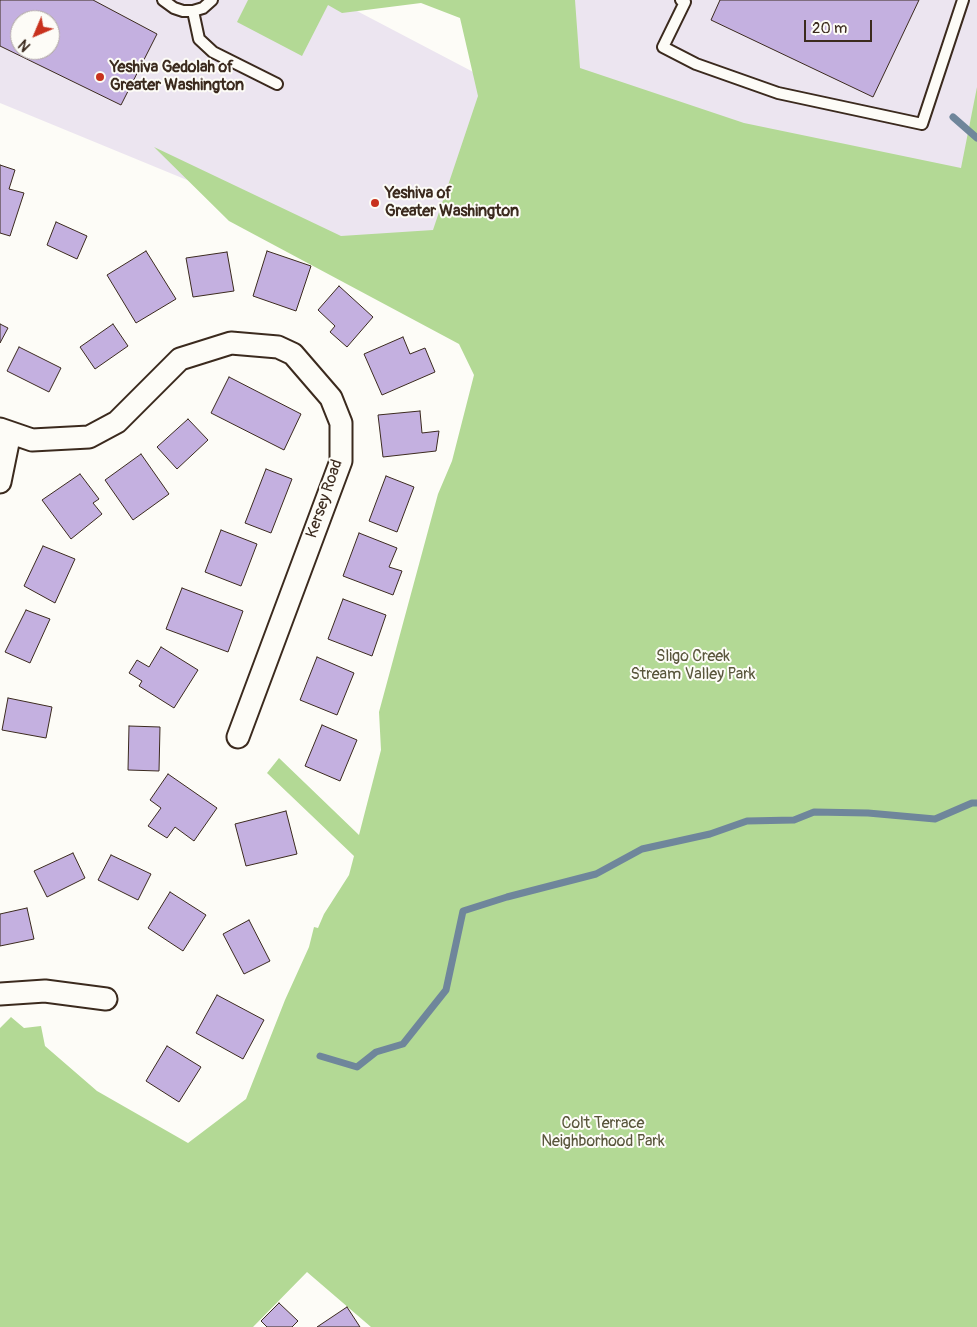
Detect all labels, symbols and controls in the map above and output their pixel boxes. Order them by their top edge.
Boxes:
north arrow [10,10,60,60]
scale bar [807,10,874,42]
text: 20 m [812,19,847,38]
text: N [15,36,34,55]
place label: Yeshiva Gedolah of Greater Washington [110,58,244,96]
marker: Yeshiva Gedolah of Greater Washington [94,71,106,83]
place label: Yeshiva of Greater Washington [385,184,519,222]
marker: Yeshiva of Greater Washington [369,197,381,209]
street label: Kersey Road [303,457,347,541]
park label: Sligo Creek Stream Valley Park [630,647,756,685]
park label: Colt Terrace Neighborhood Park [541,1114,665,1152]

